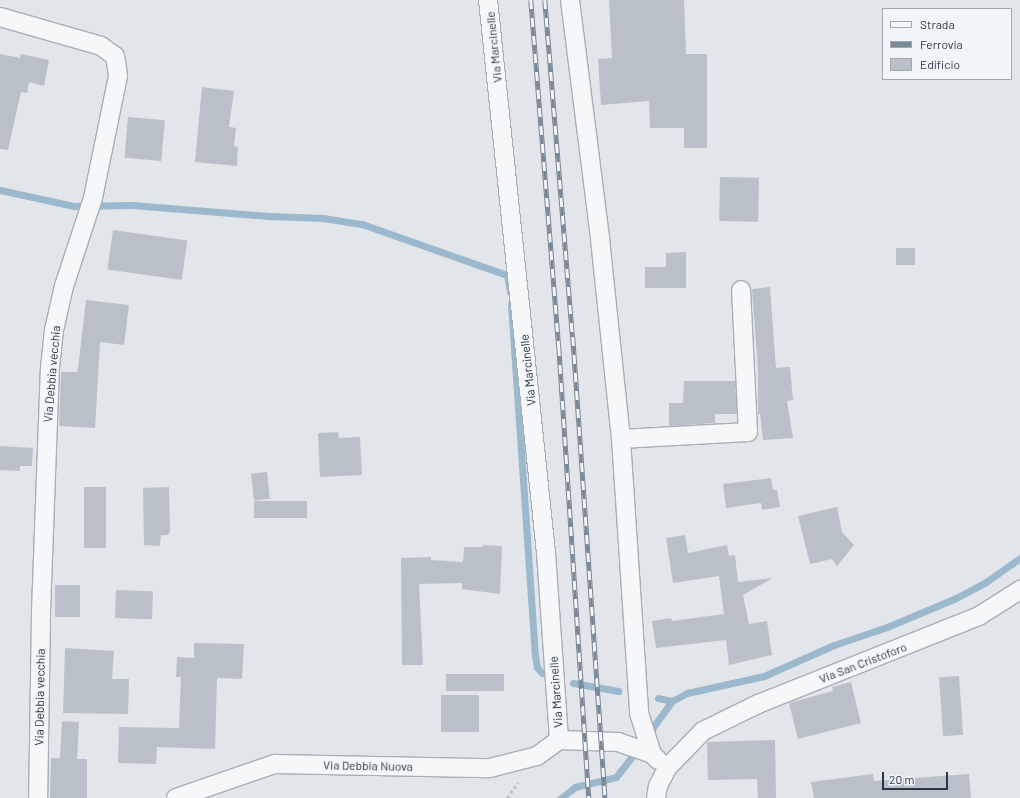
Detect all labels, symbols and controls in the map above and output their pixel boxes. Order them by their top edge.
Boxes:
legend [882,8,1012,80]
street label: Via Marcinelle [483,11,505,83]
text: Strada [920,17,955,31]
text: Ferrovia [920,37,963,51]
text: Edificio [920,57,960,71]
street label: Via Debbia vecchia [41,325,63,423]
street label: Via Marcinelle [517,334,539,406]
street label: Via San Cristoforo [817,640,909,686]
street label: Via Debbia vecchia [32,648,48,746]
street label: Via Marcinelle [546,656,566,728]
street label: Via Debbia Nuova [323,758,413,774]
scale bar [884,764,950,790]
text: 20 m [889,772,915,786]

